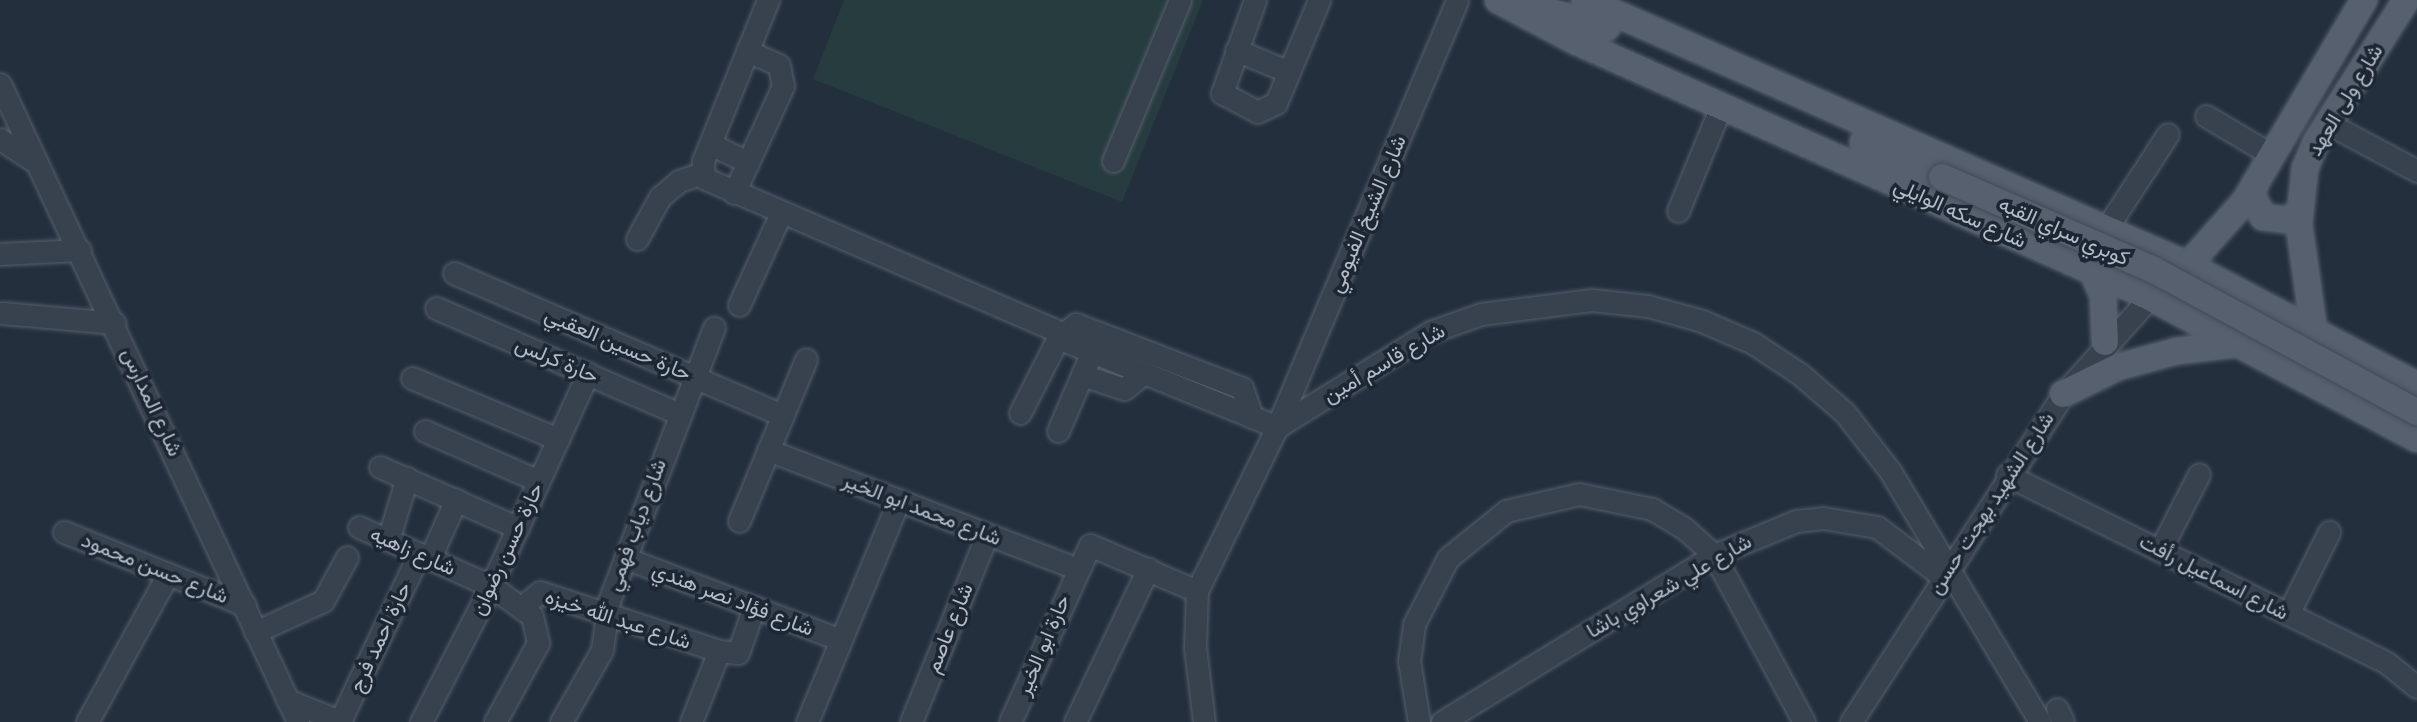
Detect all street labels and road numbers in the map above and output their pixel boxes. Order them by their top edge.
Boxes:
street label: شارع ولى العهد [2302,40,2388,160]
street label: شارع الشيخ الفيومي [1322,131,1412,297]
street label: شارع سكه الوايلي [1890,173,2030,253]
street label: كوبري سراي القبه [1995,191,2133,271]
street label: حارة حسين العقبي [541,302,695,386]
street label: شارع قاسم أمين [1319,318,1449,408]
street label: حارة كرلس [512,331,602,389]
street label: شارع المدارس [116,344,188,460]
street label: شارع الشهيد بهجت حسن [1923,407,2059,599]
street label: شارع دياب فهمي [600,456,672,594]
street label: شارع محمد ابو الخير [839,467,1005,551]
street label: حارة حسن رضوان [465,479,549,619]
street label: شارع زاهيه [366,521,460,581]
street label: شارع حسن محمود [78,527,232,609]
street label: شارع علي شعراوي باشا [1582,529,1756,643]
street label: شارع اسماعيل رأفت [2135,529,2293,625]
street label: شارع فؤاد نصر هندي [649,557,817,641]
street label: حارة احمد فرج [344,578,416,696]
street label: شارع عاصم [920,579,978,677]
street label: شارع عبد الله خيزه [542,584,694,654]
street label: حارة ابو الخير [1011,591,1075,699]

